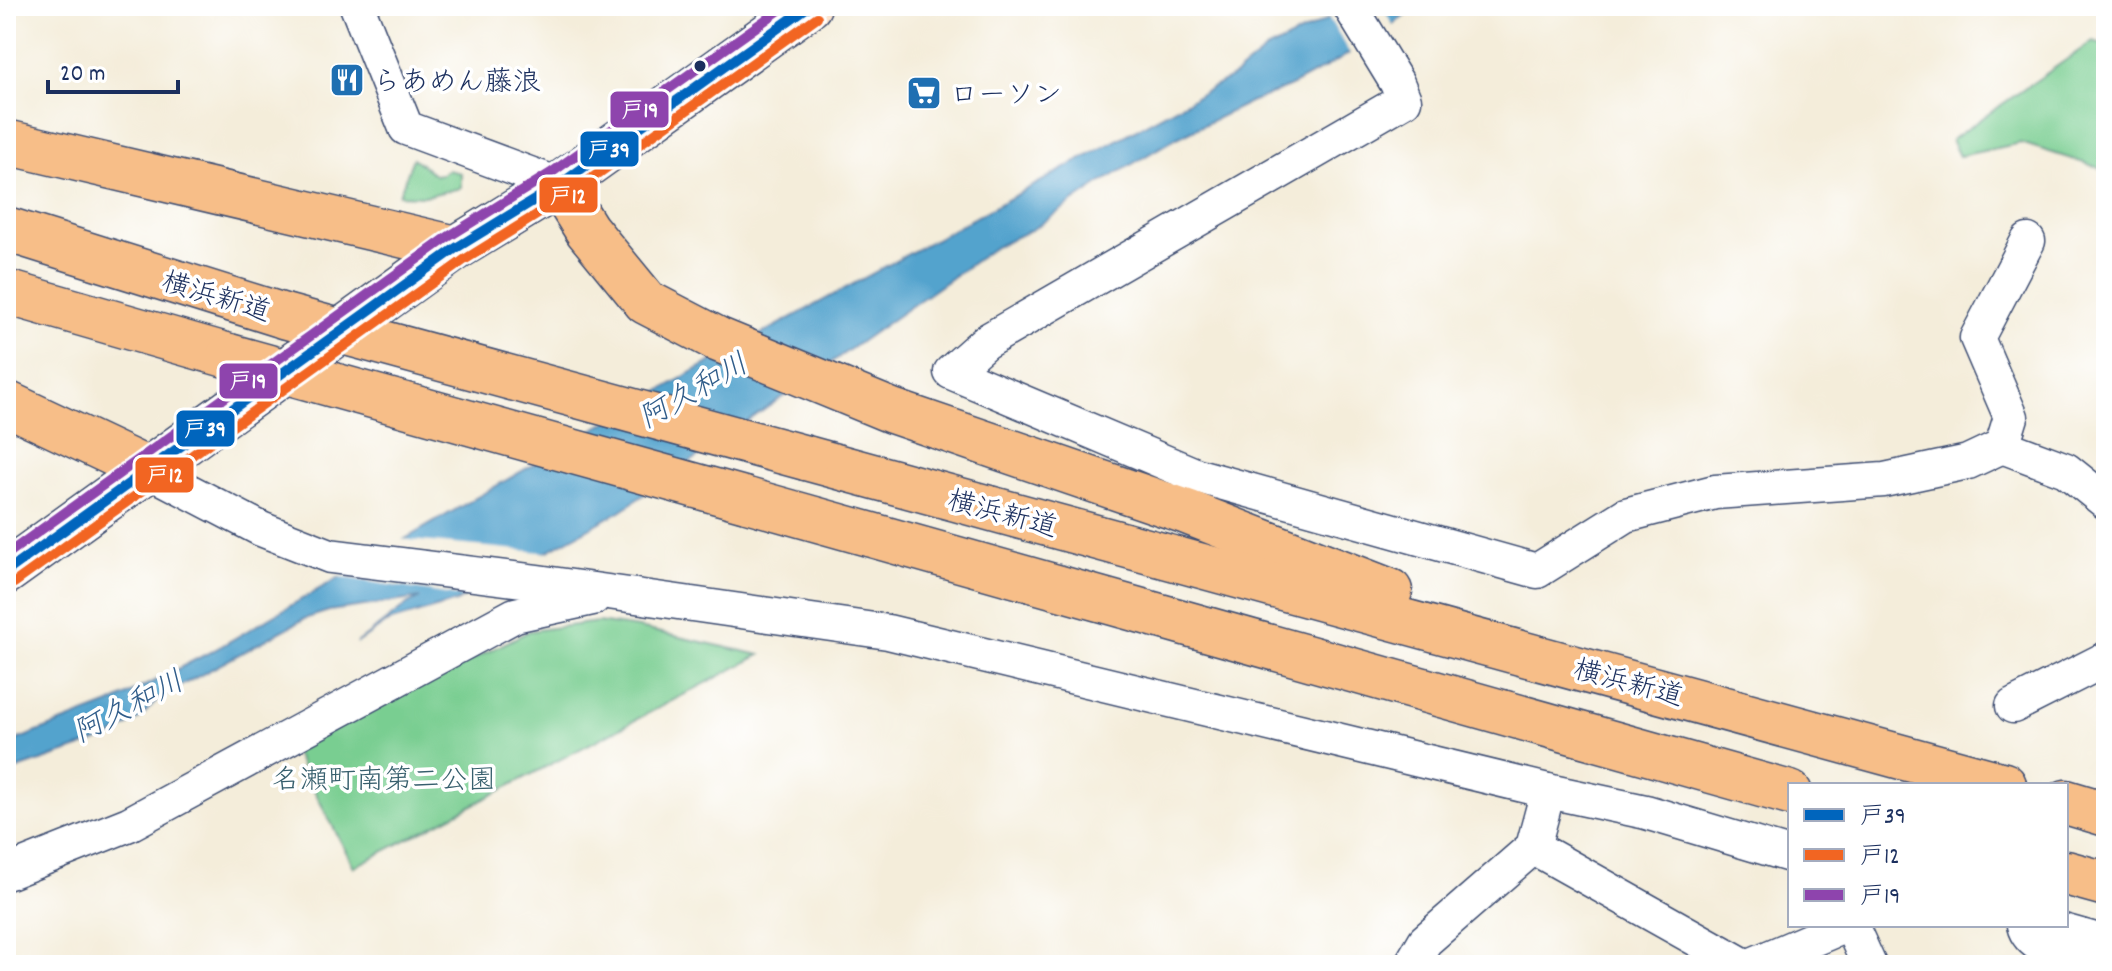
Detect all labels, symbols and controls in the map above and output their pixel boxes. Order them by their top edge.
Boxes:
scale bar [48,44,178,94]
text: 20 m [60,58,106,92]
unlabelled marker [692,58,708,74]
restaurant icon: らあめん藤浪 [328,61,366,99]
place label: らあめん藤浪 [373,65,540,105]
supermarket icon: ローソン [905,74,943,112]
place label: ローソン [950,78,1062,118]
line badge: 戸19 [609,90,670,129]
text: 戸19 [622,97,658,128]
line badge: 戸39 [579,130,640,168]
text: 戸39 [588,137,630,168]
line badge: 戸12 [538,176,599,214]
text: 戸12 [550,183,586,214]
street label: 横浜新道 [156,264,275,335]
water label: 阿久和川 [633,345,758,443]
line badge: 戸19 [218,362,279,400]
text: 戸19 [230,368,266,399]
line badge: 戸39 [175,409,236,448]
text: 戸39 [184,416,226,447]
line badge: 戸12 [134,456,195,494]
text: 戸12 [147,462,183,493]
street label: 横浜新道 [942,483,1061,551]
street label: 横浜新道 [1568,652,1687,720]
water label: 阿久和川 [67,663,193,757]
park label: 名瀬町南第二公園 [272,763,496,803]
legend [1788,783,2068,927]
text: 戸39 [1860,801,1906,835]
text: 戸12 [1860,841,1900,875]
text: 戸19 [1860,881,1900,915]

